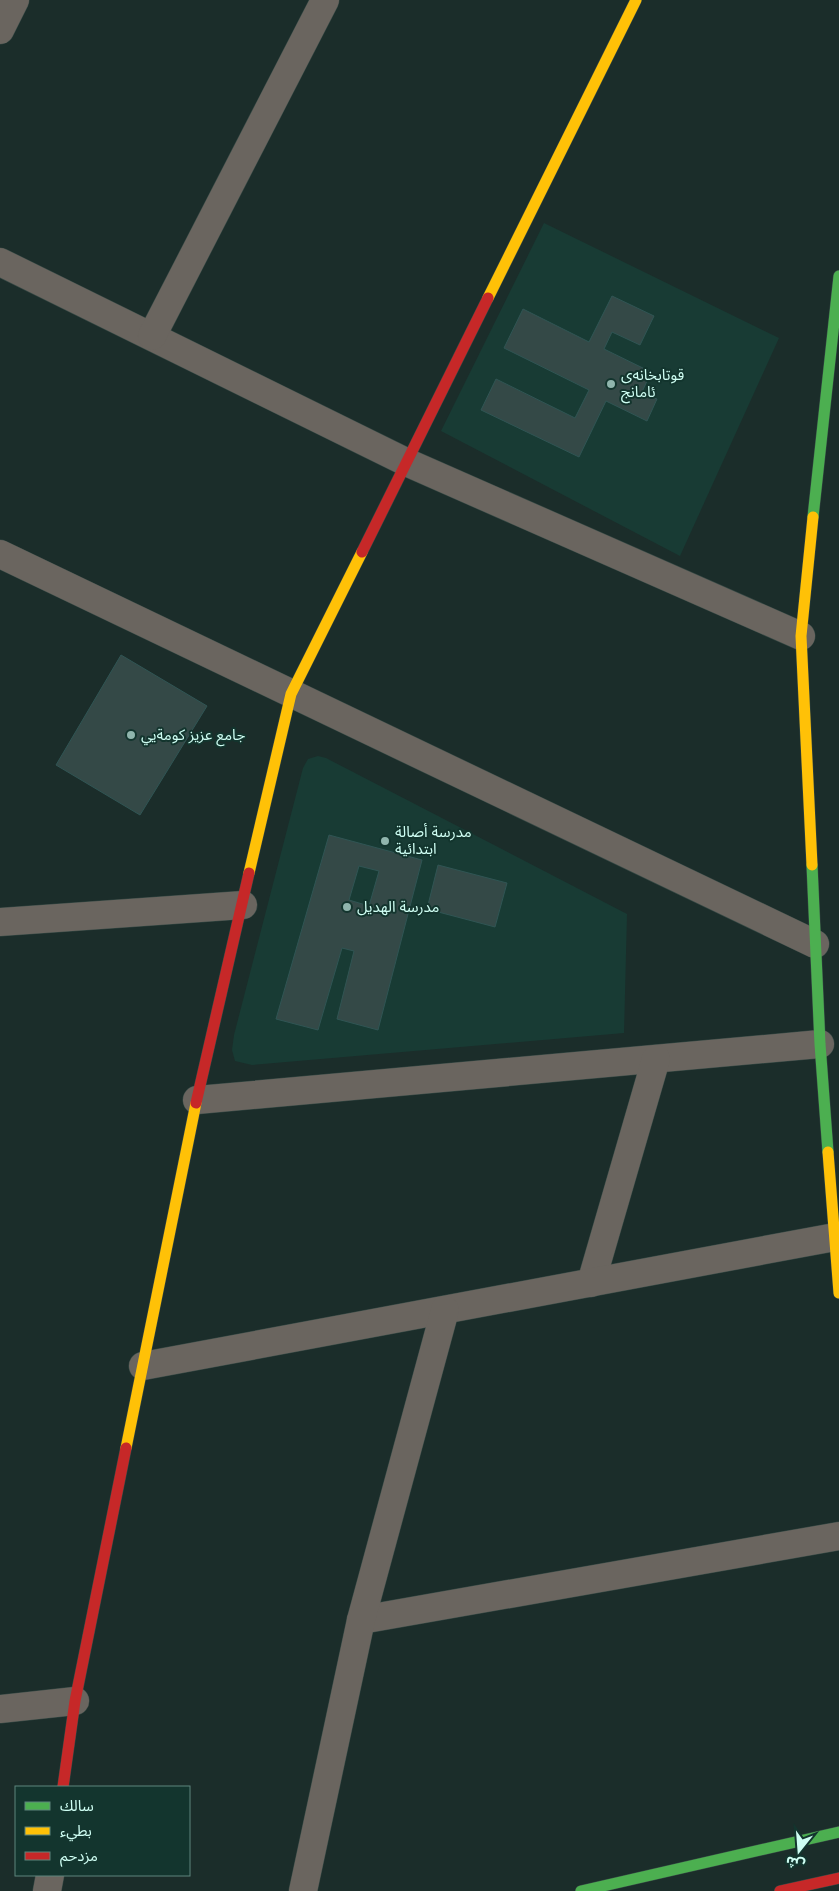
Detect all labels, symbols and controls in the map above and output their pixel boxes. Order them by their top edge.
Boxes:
place label: قوتابخانەى ئامانج [621,365,685,404]
marker: قوتابخانەى ئامانج [605,378,617,390]
place label: جامع عزيز كومةيي [141,725,245,747]
marker: جامع عزيز كومةيي [125,729,137,741]
place label: مدرسة أصالة ابتدائية [395,822,472,858]
marker: مدرسة أصالة ابتدائية [379,835,391,847]
place label: مدرسة الهديل [357,897,439,916]
marker: مدرسة الهديل [341,901,353,913]
legend [15,1786,190,1876]
text: سالك [60,1796,94,1815]
text: بطيء [60,1821,92,1842]
north arrow [774,1826,824,1876]
text: مزدحم [60,1846,98,1867]
text: ش [783,1852,807,1875]

